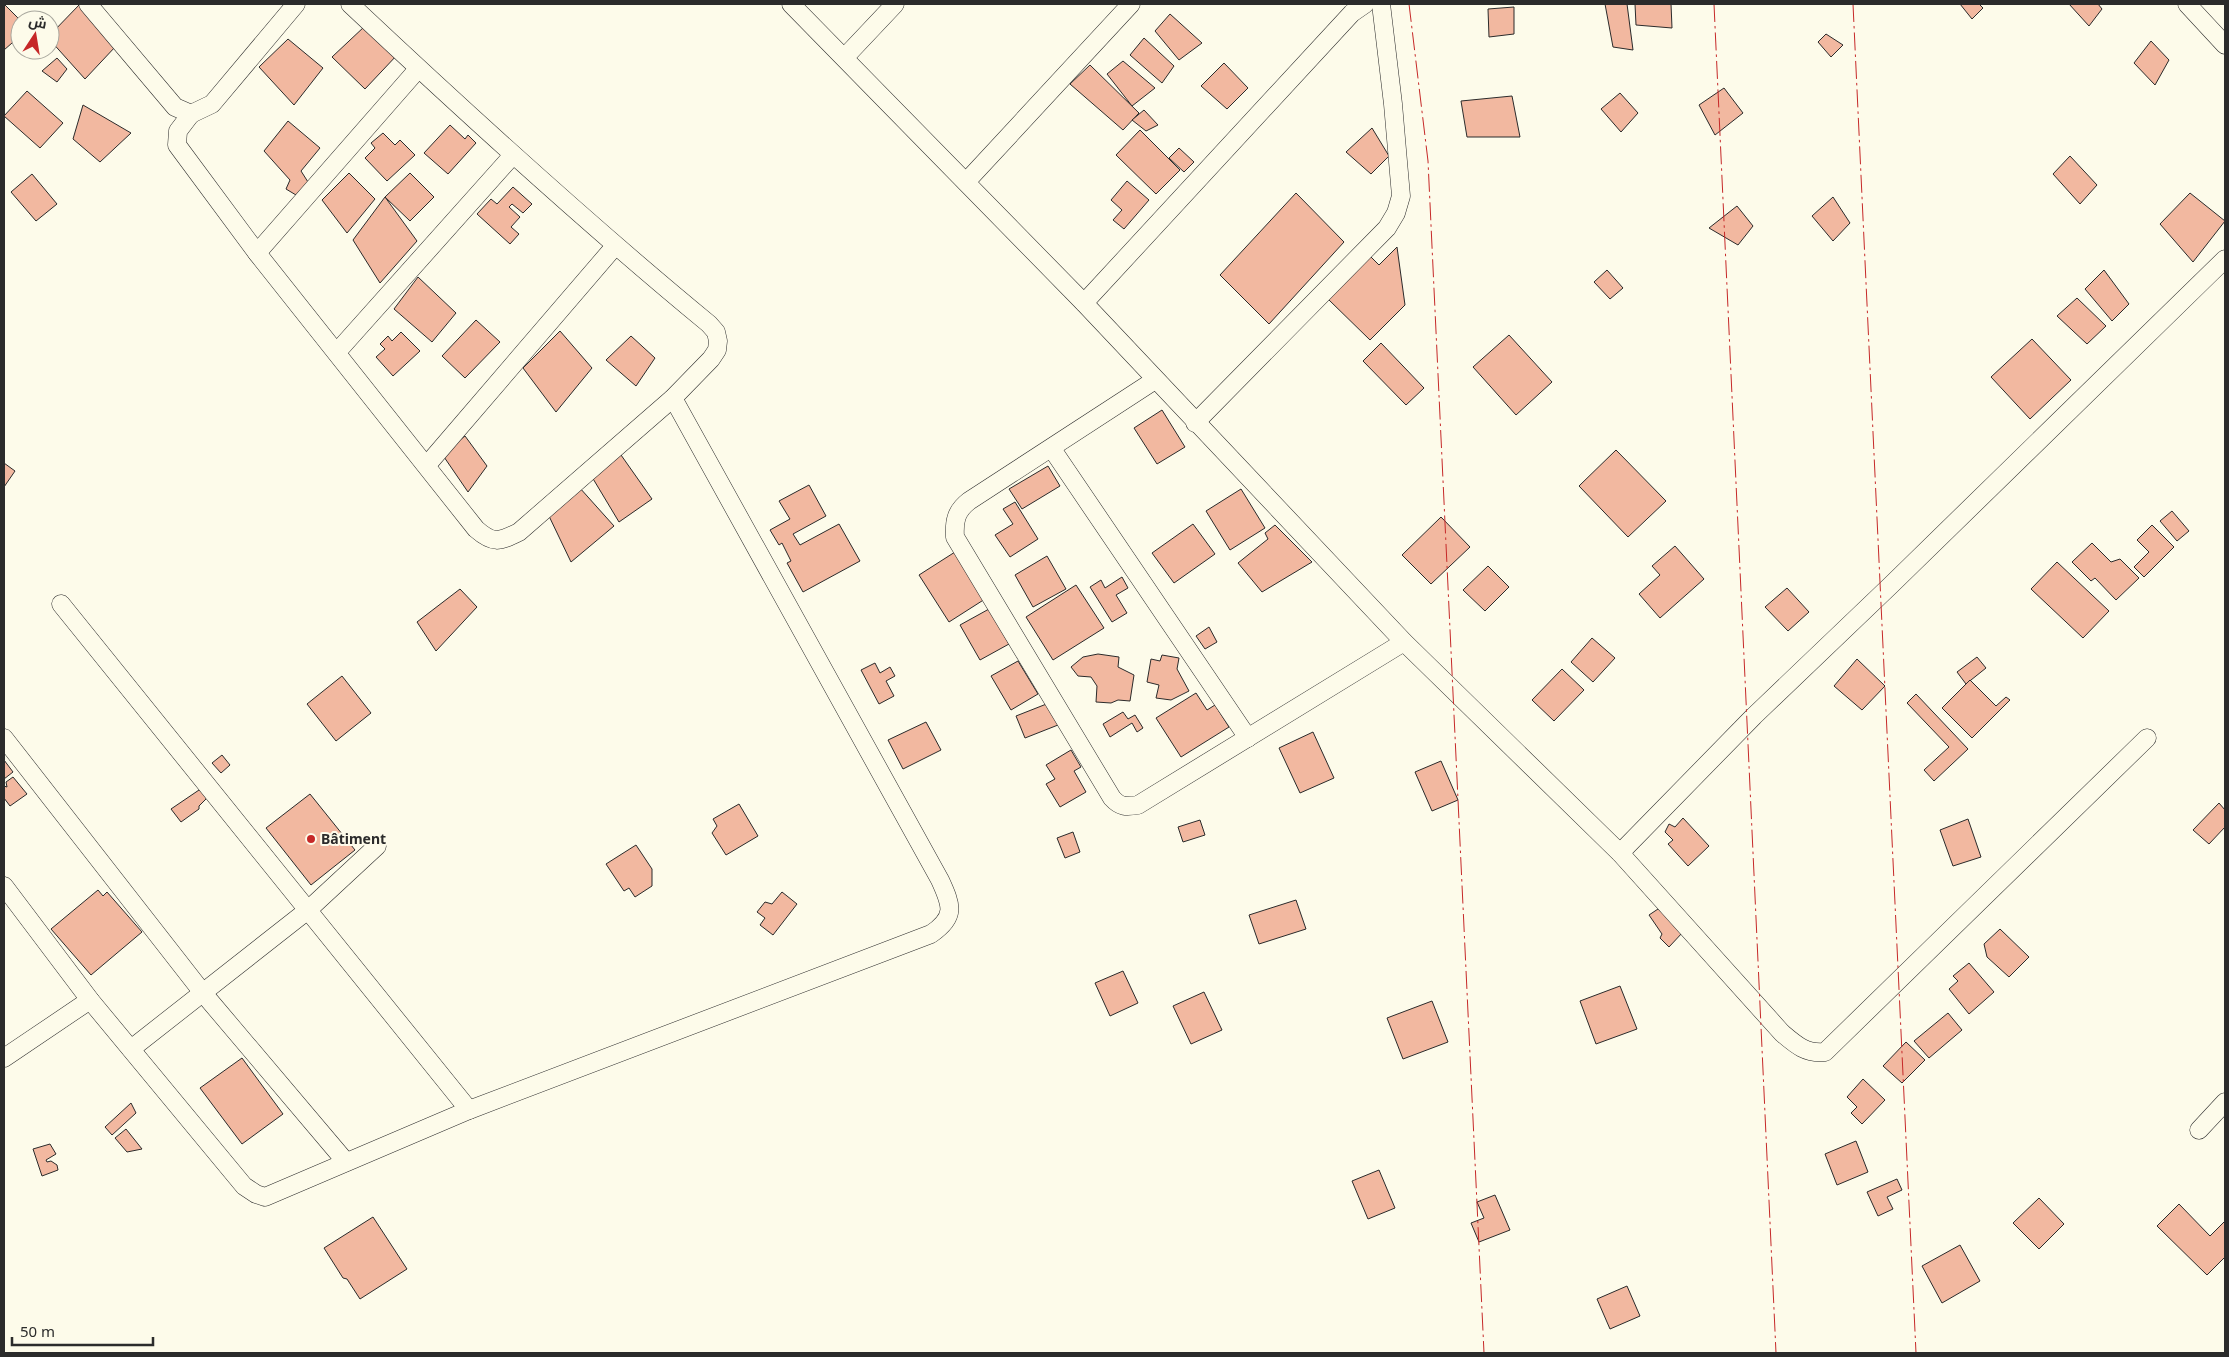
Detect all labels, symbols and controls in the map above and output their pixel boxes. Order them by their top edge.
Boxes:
north arrow [10,10,60,60]
text: ش [27,11,49,33]
place label: Bâtiment [321,829,386,848]
marker: Bâtiment [305,833,317,845]
scale bar [12,1314,154,1346]
text: 50 m [20,1321,55,1341]

